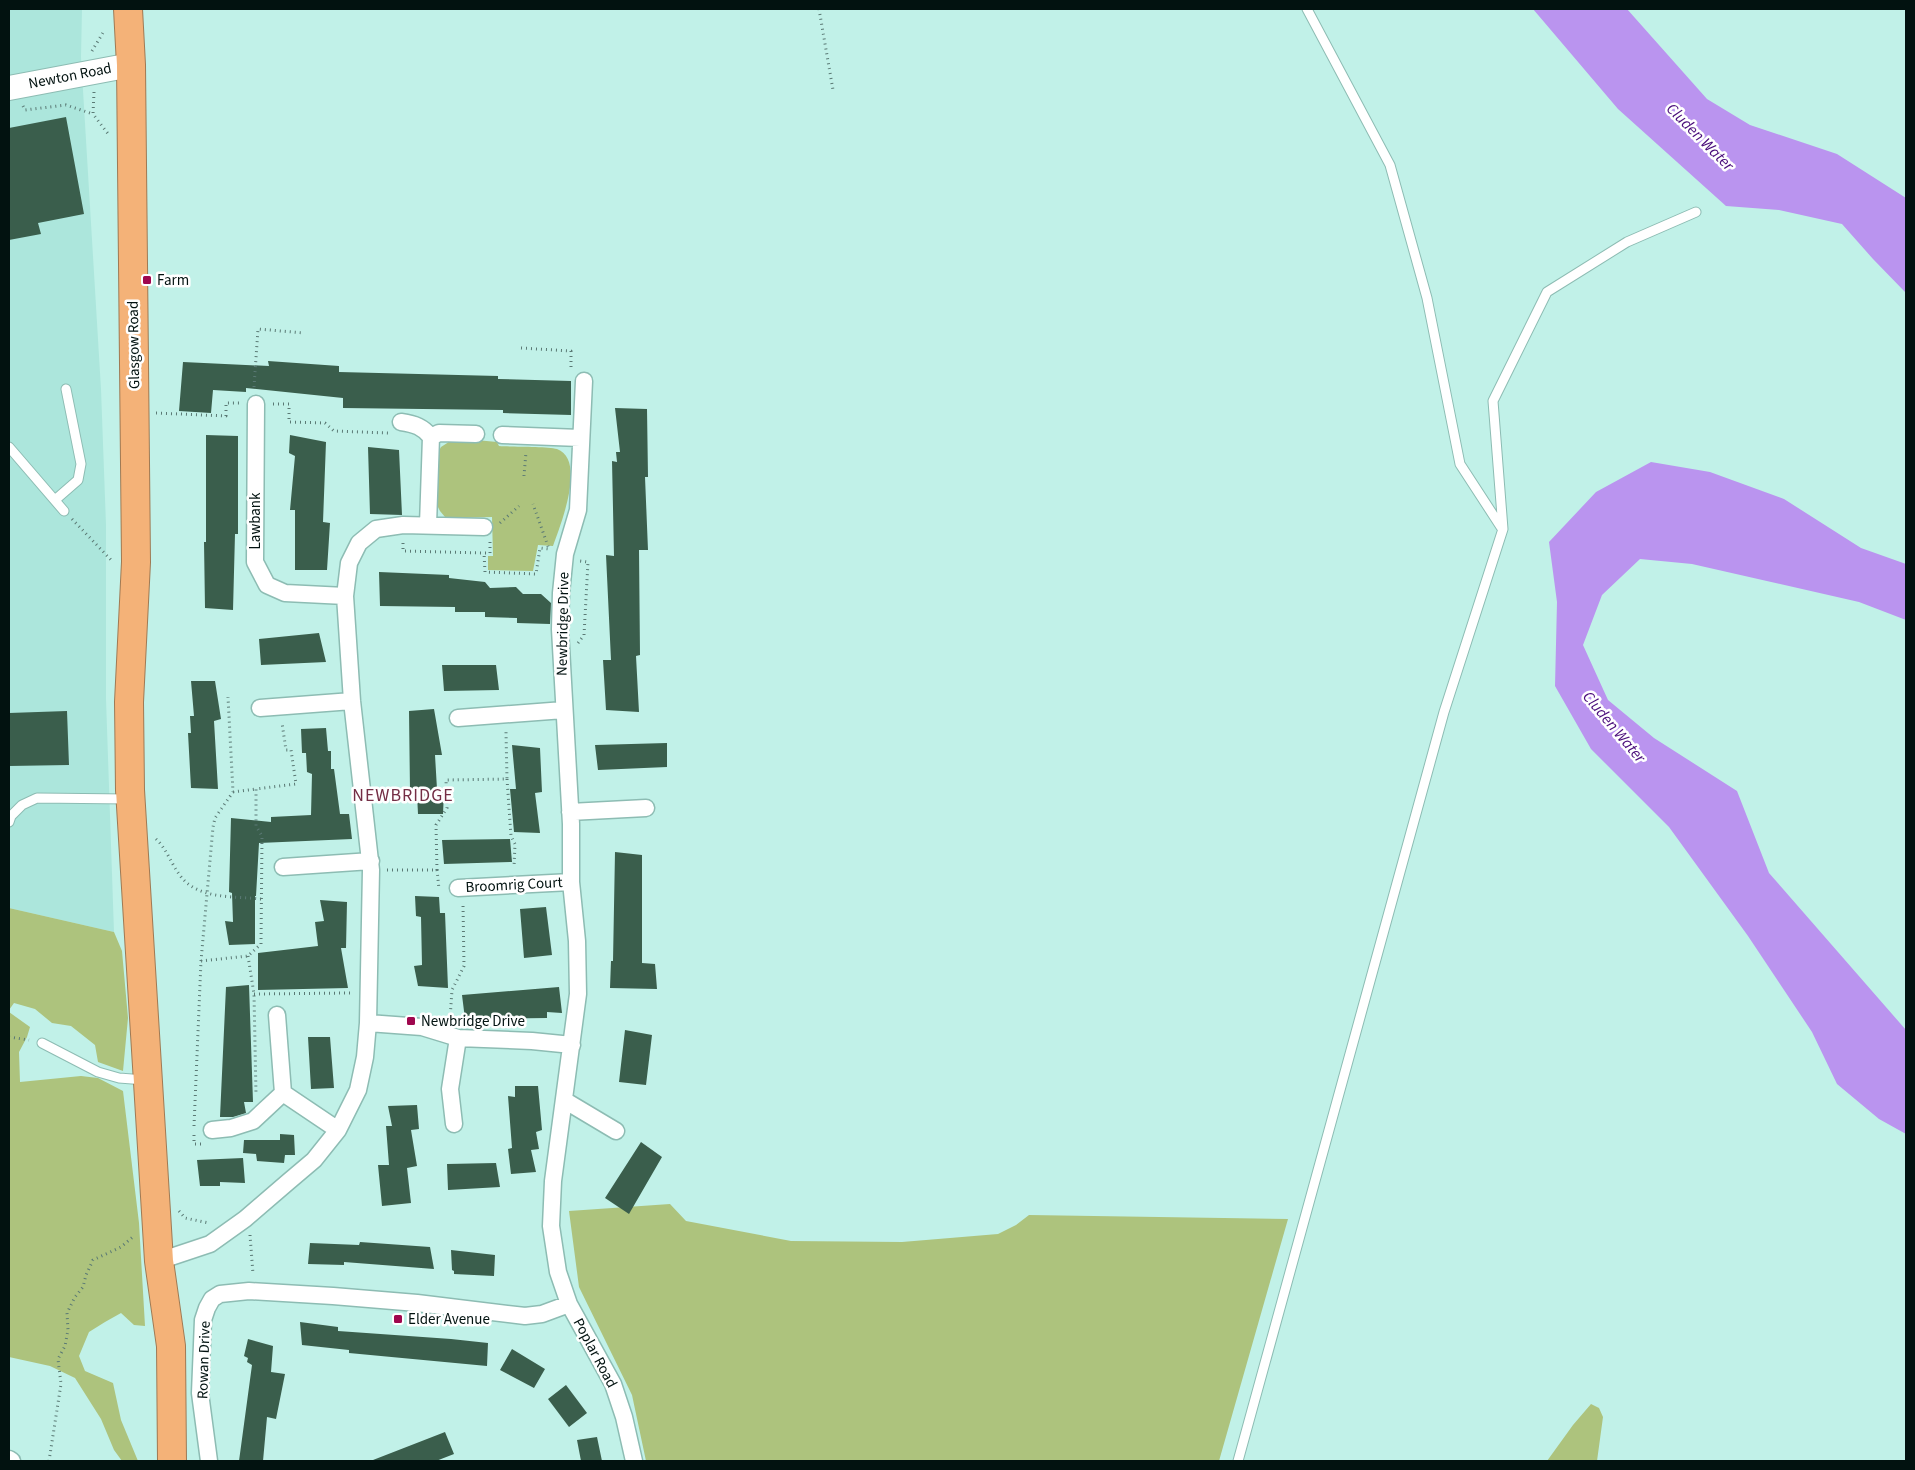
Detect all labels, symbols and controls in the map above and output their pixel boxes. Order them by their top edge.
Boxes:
street label: Newton Road [27,58,113,94]
water label: Cluden Water [1661,98,1740,177]
place label: Farm [157,270,189,291]
marker: Farm [141,274,153,286]
street label: Glasgow Road [123,301,145,389]
street label: Lawbank [245,492,266,549]
street label: Newbridge Drive [552,572,574,676]
water label: Cluden Water [1577,686,1652,769]
district label: NEWBRIDGE [352,783,454,808]
street label: Broomrig Court [465,872,563,898]
place label: Newbridge Drive [421,1011,525,1032]
marker: Newbridge Drive [405,1015,417,1027]
place label: Elder Avenue [408,1309,490,1330]
marker: Elder Avenue [392,1313,404,1325]
street label: Poplar Road [568,1314,622,1392]
street label: Rowan Drive [192,1320,216,1400]

